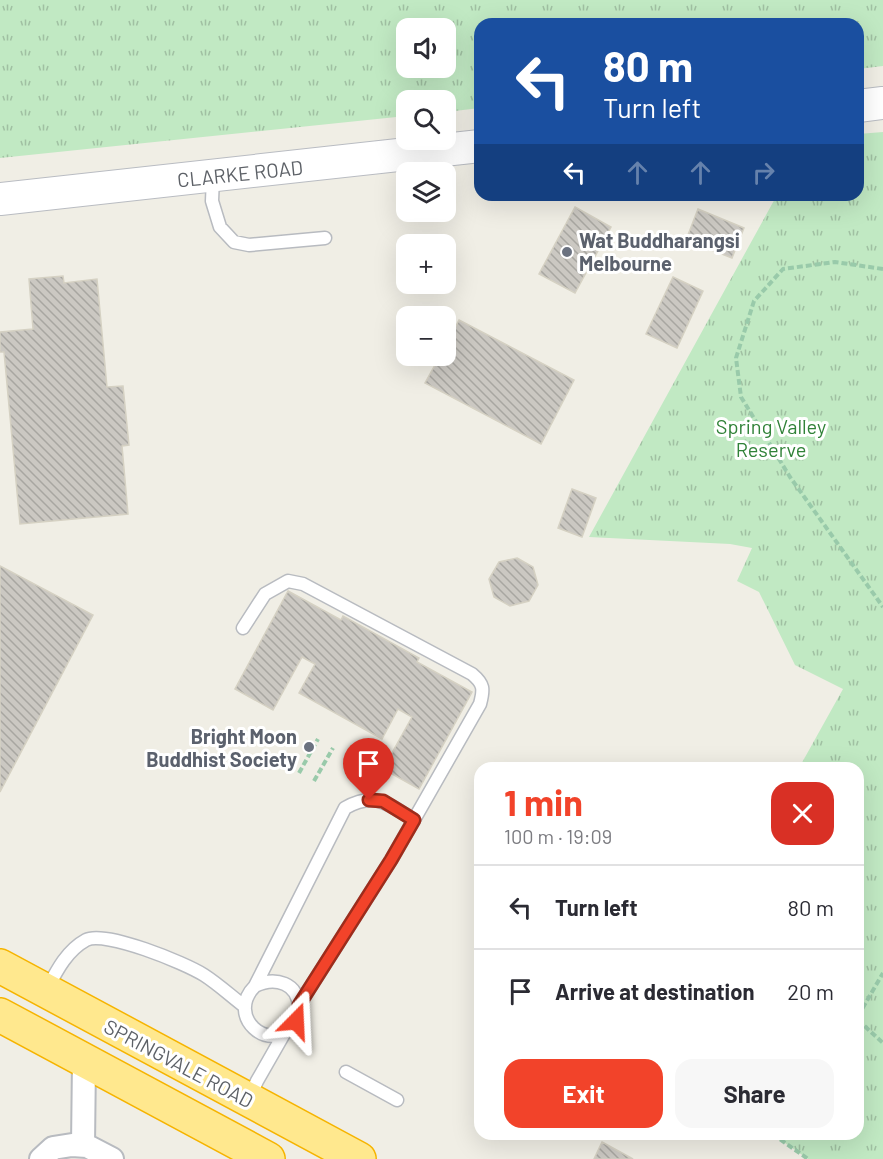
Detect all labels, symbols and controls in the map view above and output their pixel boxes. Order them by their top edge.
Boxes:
map controls [396,18,456,366]
button: sound [396,18,456,78]
text: 80 m [603,40,693,90]
icon: left [504,42,582,120]
button: search [396,90,456,150]
text: Turn left [603,91,701,123]
street label: CLARKE ROAD [176,154,304,192]
icon: left [558,156,591,189]
icon: ahead [621,156,654,189]
icon: ahead [684,156,717,189]
icon: right [747,156,780,189]
button: layers [396,162,456,222]
place label: Wat Buddharangsi Melbourne [579,228,740,275]
button: + [396,234,456,294]
marker: Wat Buddharangsi Melbourne [560,245,574,259]
button: − [396,306,456,366]
park label: Spring Valley Reserve [716,414,826,461]
place label: Bright Moon Buddhist Society [146,724,297,771]
pin [343,738,394,800]
marker: Bright Moon Buddhist Society [302,740,316,754]
icon: arrive [352,747,385,780]
text: 1 min [504,780,583,823]
button: close [771,782,834,845]
text: 100 m · 19:09 [504,824,612,848]
icon: left [504,891,537,924]
text: Turn left [555,894,638,920]
text: 80 m [788,894,834,920]
icon: arrive [504,975,537,1008]
text: Arrive at destination [555,978,754,1004]
text: 20 m [787,978,834,1004]
position arrow [264,989,328,1053]
street label: SPRINGVALE ROAD [100,1014,258,1112]
button: Exit [504,1059,663,1128]
button: Share [675,1059,834,1128]

